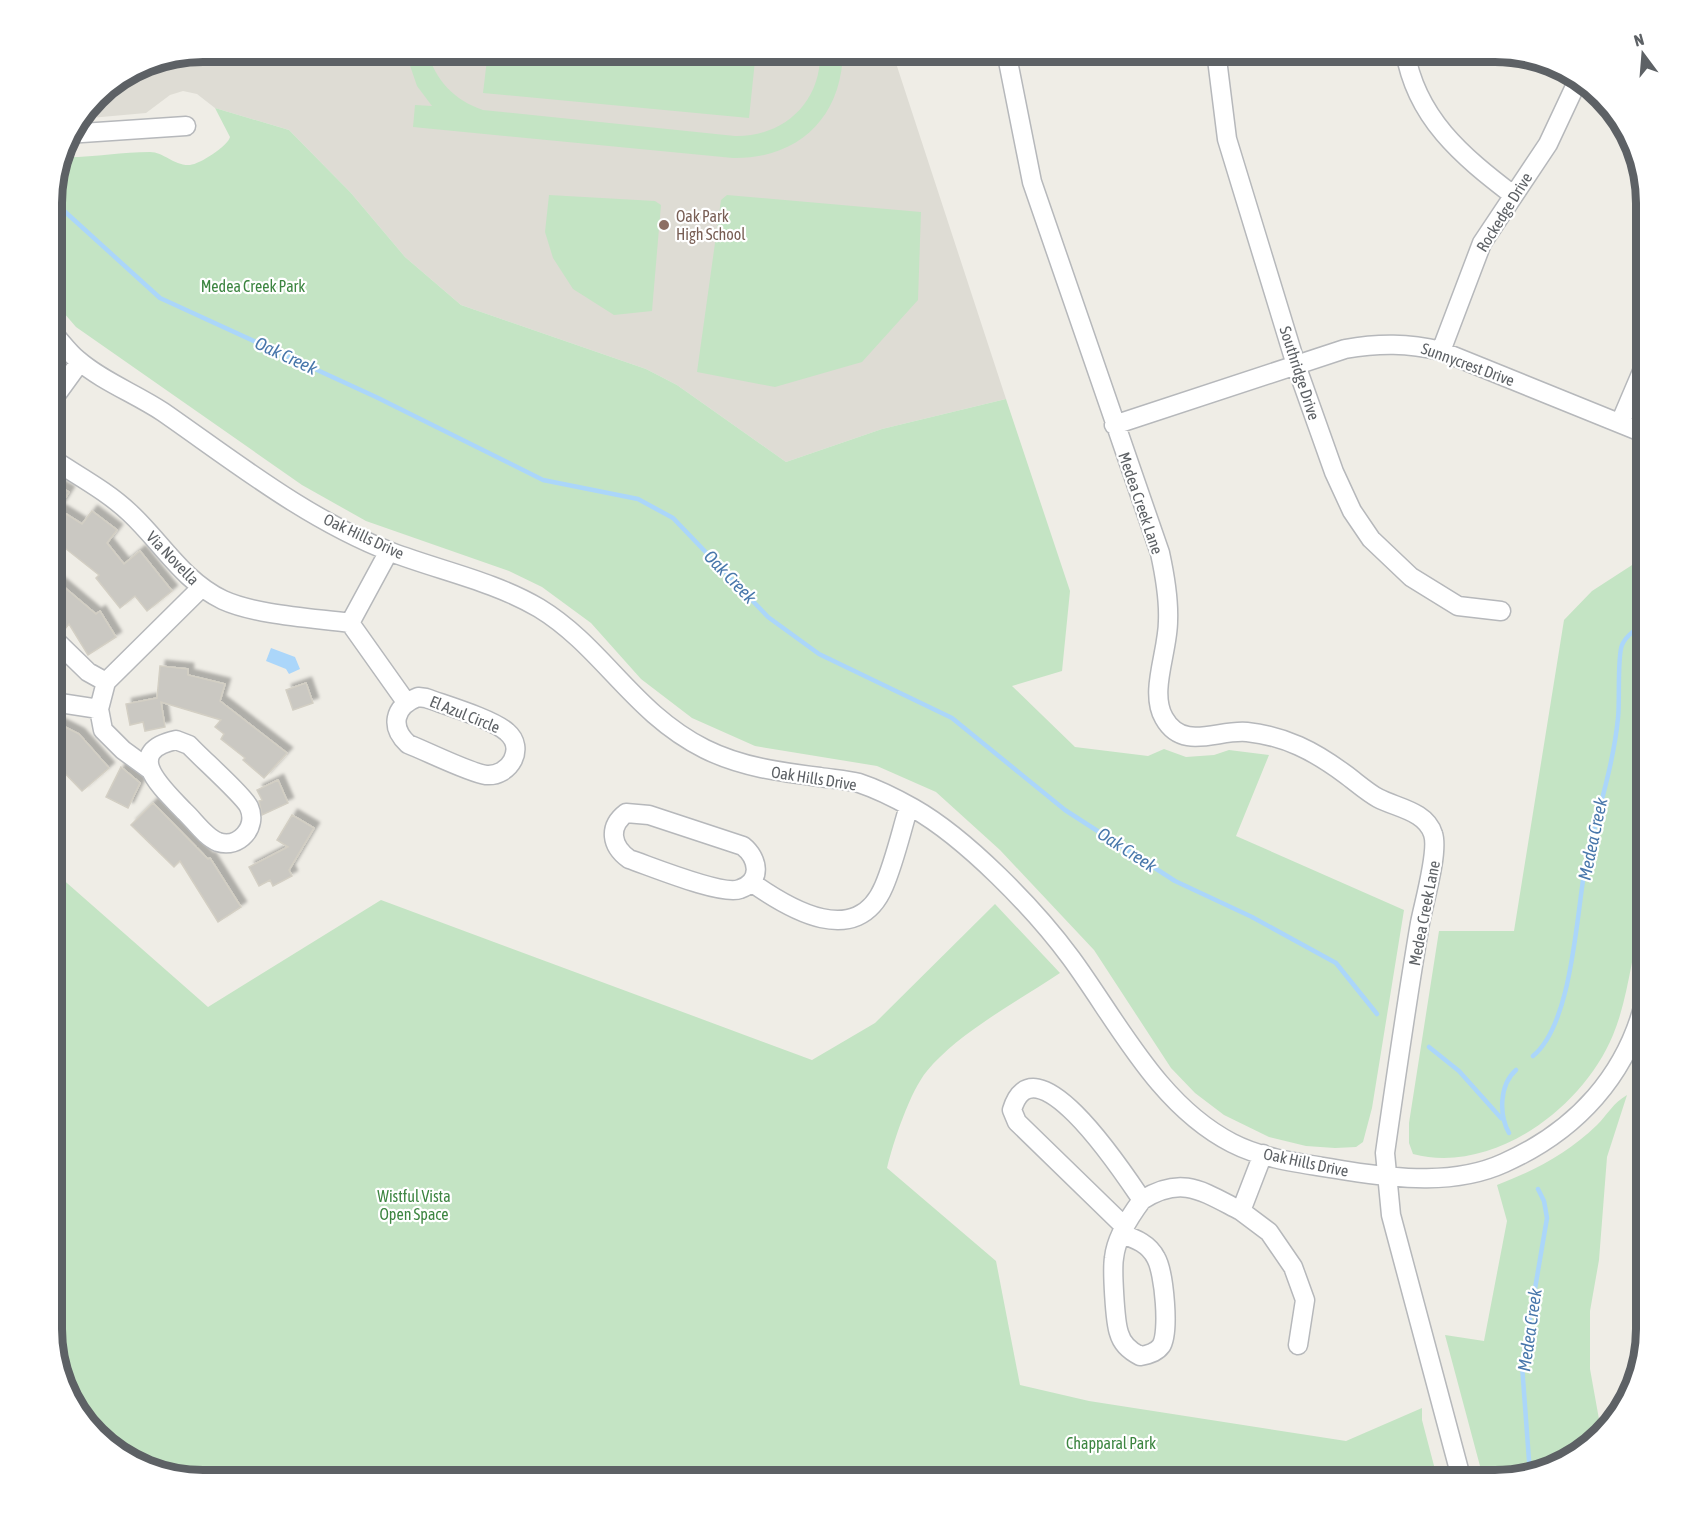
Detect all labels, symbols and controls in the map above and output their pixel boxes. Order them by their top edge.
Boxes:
north arrow [1613,24,1673,84]
text: N [1632,30,1646,50]
street label: Rockedge Drive [1473,169,1536,255]
place label: Oak Park High School [676,207,746,244]
marker: Oak Park High School [657,218,671,232]
park label: Medea Creek Park [201,277,305,295]
street label: Southridge Drive [1275,324,1324,422]
water label: Oak Creek [252,332,322,379]
street label: Sunnycrest Drive [1419,339,1517,390]
street label: Medea Creek Lane [1115,450,1167,556]
street label: Oak Hills Drive [321,510,407,562]
street label: Via Novella [143,527,203,589]
water label: Oak Creek [700,546,762,608]
street label: El Azul Circle [427,692,503,736]
street label: Oak Hills Drive [770,762,858,794]
water label: Medea Creek [1574,795,1612,882]
water label: Oak Creek [1094,823,1162,877]
street label: Medea Creek Lane [1405,859,1443,967]
street label: Oak Hills Drive [1262,1144,1350,1180]
park label: Wistful Vista Open Space [377,1187,451,1224]
water label: Medea Creek [1513,1286,1546,1373]
park label: Chapparal Park [1066,1434,1156,1453]

